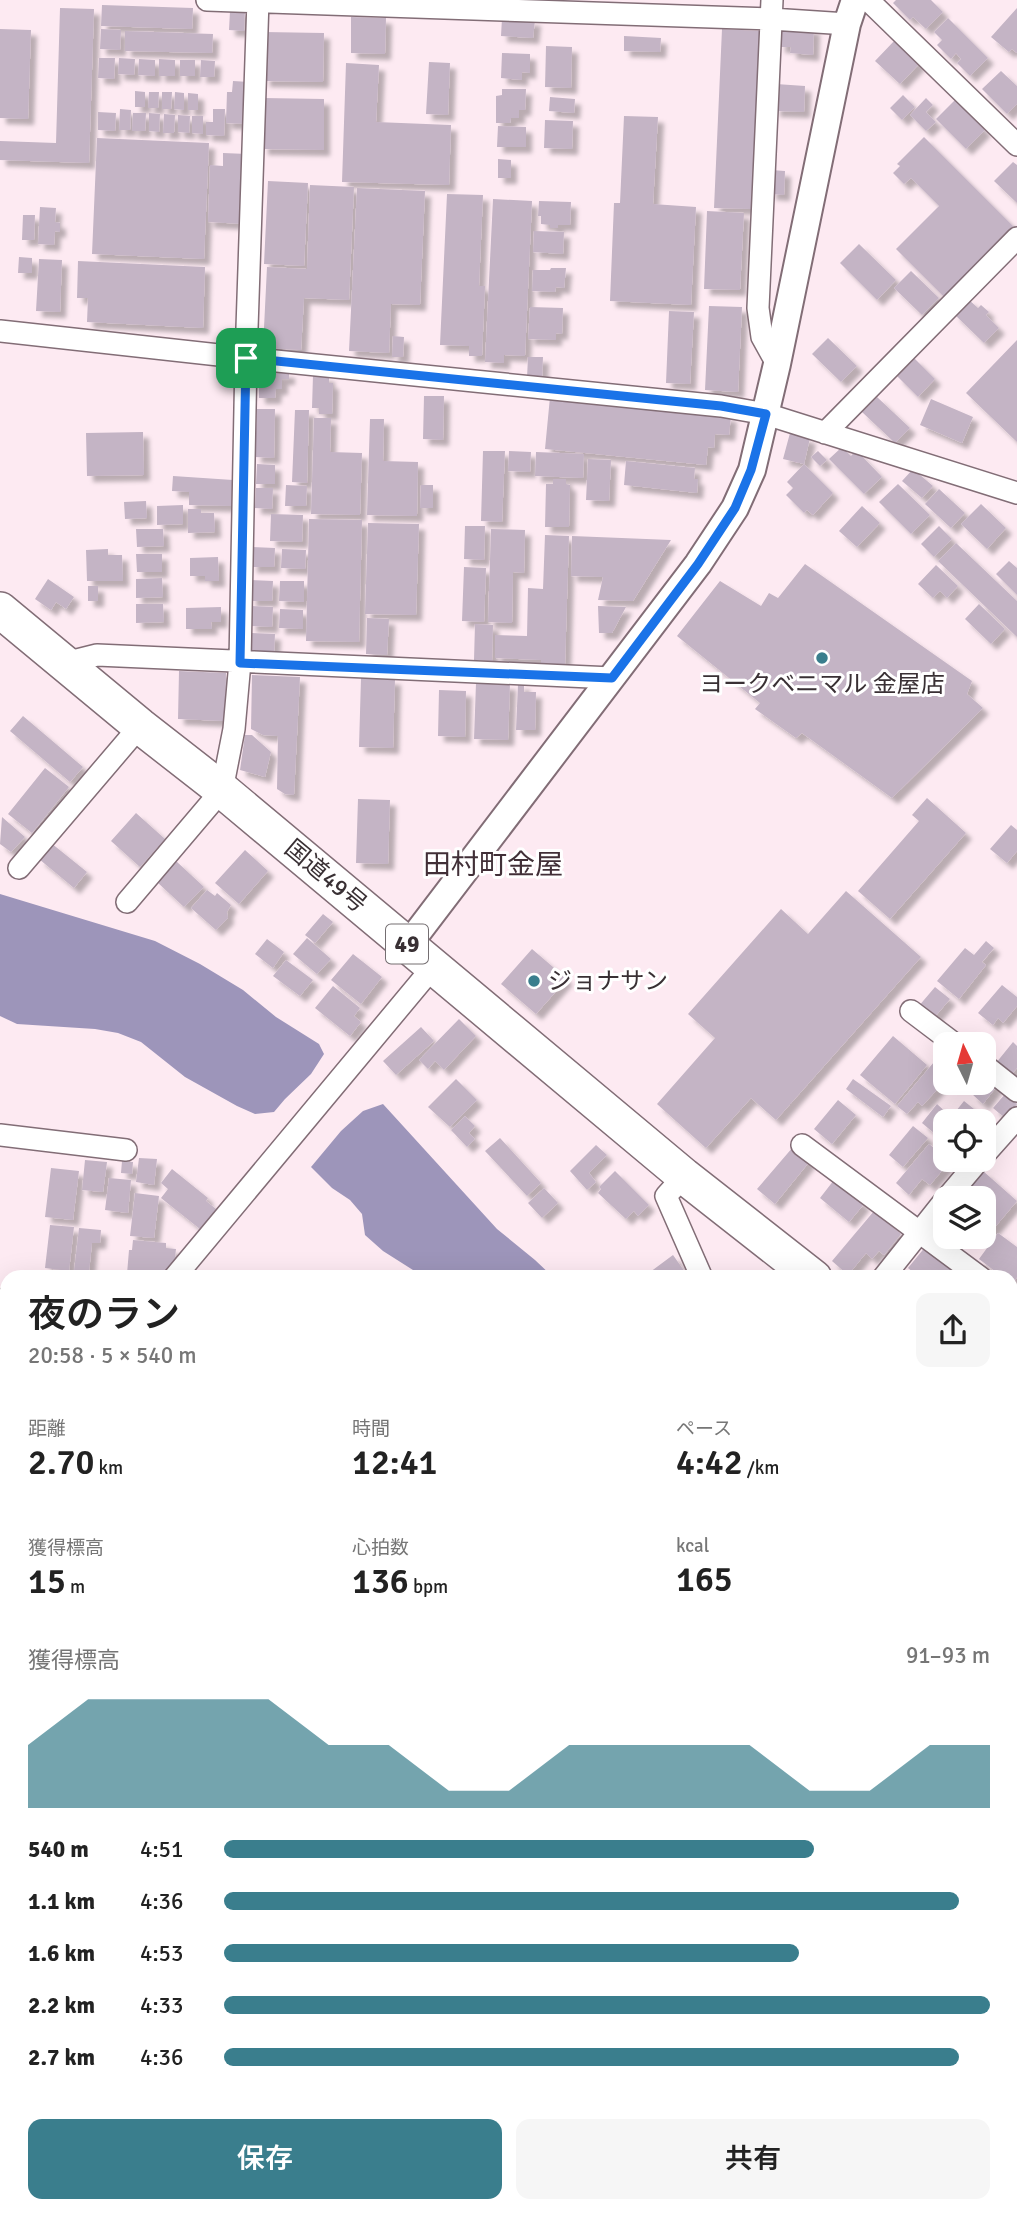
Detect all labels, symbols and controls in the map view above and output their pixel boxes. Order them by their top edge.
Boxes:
pin [216,328,276,388]
icon: arrive [227,339,265,377]
marker: ヨークベニマル 金屋店 [814,650,830,666]
place label: ヨークベニマル 金屋店 [699,669,945,699]
street label: 国道49号 [279,833,373,919]
district label: 田村町金屋 [423,848,563,882]
road number: 49 [386,925,428,964]
place label: ジョナサン [548,966,668,996]
marker: ジョナサン [526,973,542,989]
north arrow [933,1032,996,1096]
map controls [933,1032,996,1249]
button: locate [933,1109,996,1172]
button: layers [933,1186,996,1249]
text: 夜のラン [28,1291,180,1338]
button: share [916,1293,990,1367]
text: 20:58 · 5 × 540 m [28,1341,197,1370]
text: 距離 [28,1417,66,1441]
text: 時間 [352,1417,390,1441]
text: ペース [676,1417,732,1441]
text: 2.70 [28,1441,94,1484]
text: 12:41 [352,1441,437,1484]
text: 4:42 [676,1441,743,1484]
text: km [94,1456,123,1480]
text: /km [743,1456,779,1480]
text: kcal [676,1534,709,1558]
text: 獲得標高 [28,1536,104,1560]
text: 心拍数 [352,1536,409,1560]
text: 165 [676,1558,733,1601]
text: 15 [28,1560,66,1603]
text: 136 [352,1560,409,1603]
text: m [66,1575,85,1599]
text: bpm [409,1575,448,1599]
text: 91–93 m [906,1641,990,1670]
text: 獲得標高 [28,1646,120,1675]
text: 540 m [28,1835,89,1864]
text: 4:51 [140,1835,183,1864]
text: 1.1 km [28,1887,95,1916]
text: 4:36 [140,1887,183,1916]
text: 1.6 km [28,1939,95,1968]
text: 4:53 [140,1939,183,1968]
text: 2.2 km [28,1991,95,2020]
text: 4:33 [140,1991,183,2020]
text: 2.7 km [28,2043,95,2072]
text: 4:36 [140,2043,183,2072]
button: 保存 [28,2119,502,2199]
button: 共有 [516,2119,990,2199]

